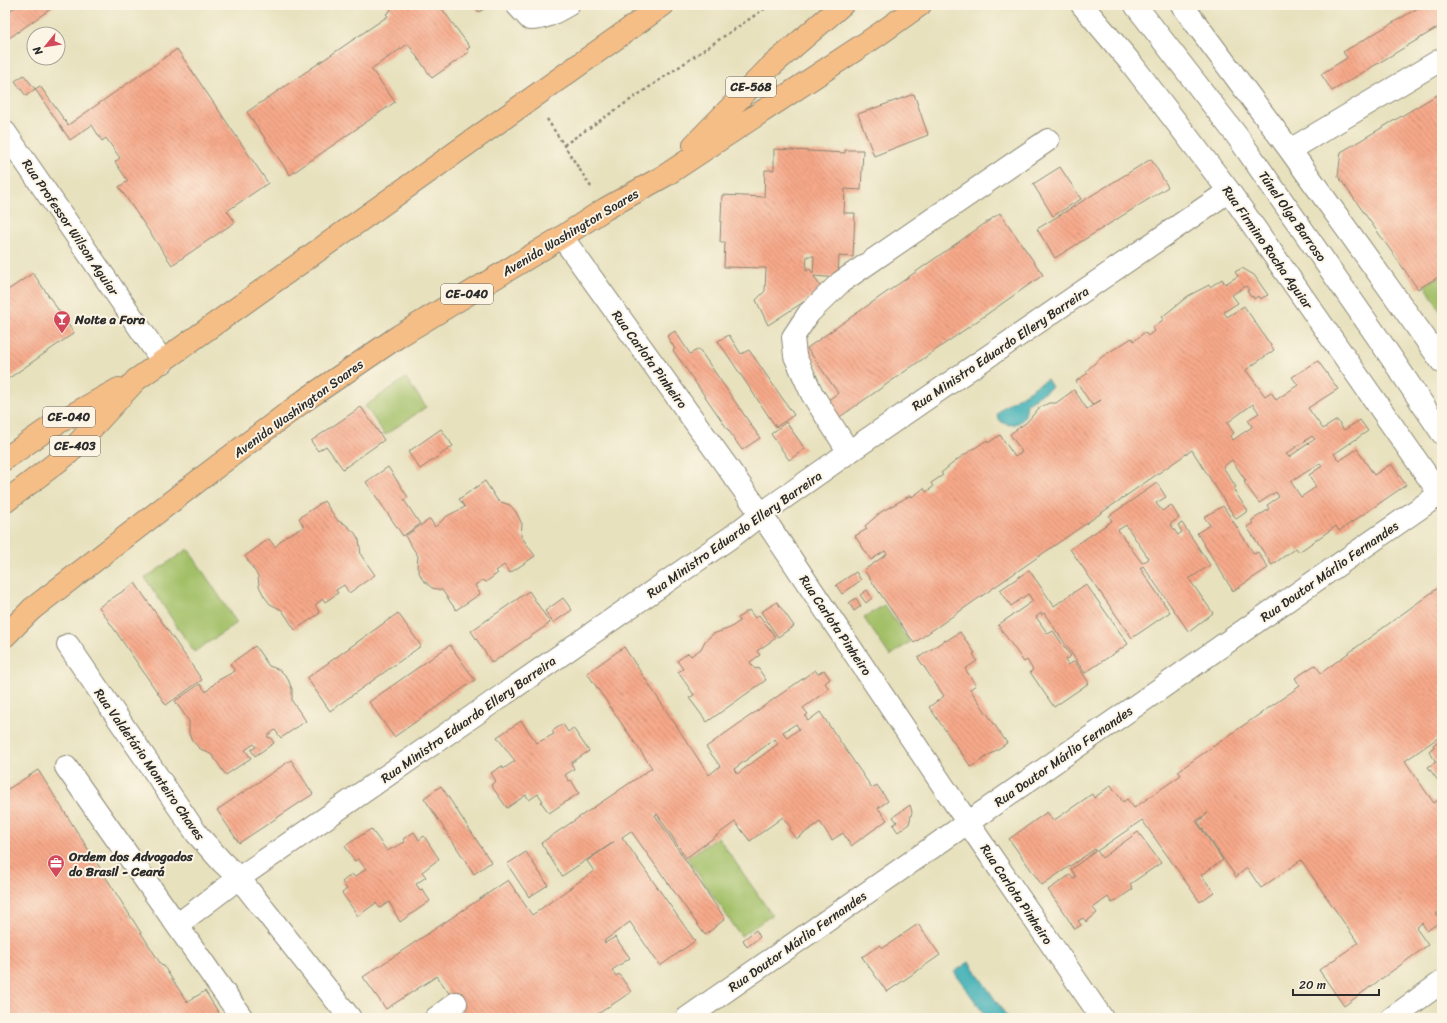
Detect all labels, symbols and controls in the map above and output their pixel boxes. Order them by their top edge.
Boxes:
north arrow [26,26,66,66]
text: N [27,42,48,60]
road number: CE-568 [726,77,776,97]
street label: Rua Professor Wilson Aguiar [16,154,125,301]
street label: Túnel Olga Barroso [1252,166,1333,267]
street label: Rua Firmino Rocha Aguiar [1216,181,1319,314]
street label: Avenida Washington Soares [496,182,643,283]
street label: Rua Ministro Eduardo Ellery Barreira [907,280,1094,417]
road number: CE-040 [441,284,493,304]
street label: Rua Carlota Pinheiro [606,305,694,414]
place label: Noite a Fora [74,308,145,331]
bar icon: Noite a Fora [52,309,72,334]
street label: Avenida Washington Soares [227,353,368,464]
road number: CE-040 [43,407,95,427]
road number: CE-403 [50,436,100,456]
street label: Rua Ministro Eduardo Ellery Barreira [642,464,827,604]
street label: Rua Doutor Márlio Fernandes [1255,514,1404,628]
street label: Rua Carlota Pinheiro [793,570,878,681]
street label: Rua Ministro Eduardo Ellery Barreira [376,649,561,789]
street label: Rua Valdetário Monteiro Chaves [88,683,212,846]
street label: Rua Doutor Márlio Fernandes [989,699,1138,813]
street label: Rua Carlota Pinheiro [974,839,1059,950]
place label: Ordem dos Advogados do Brasil - Ceará [68,845,194,883]
office icon: Ordem dos Advogados do Brasil - Ceará [46,853,66,878]
street label: Rua Doutor Márlio Fernandes [723,884,872,998]
scale bar [1293,971,1379,997]
text: 20 m [1299,974,1326,996]

